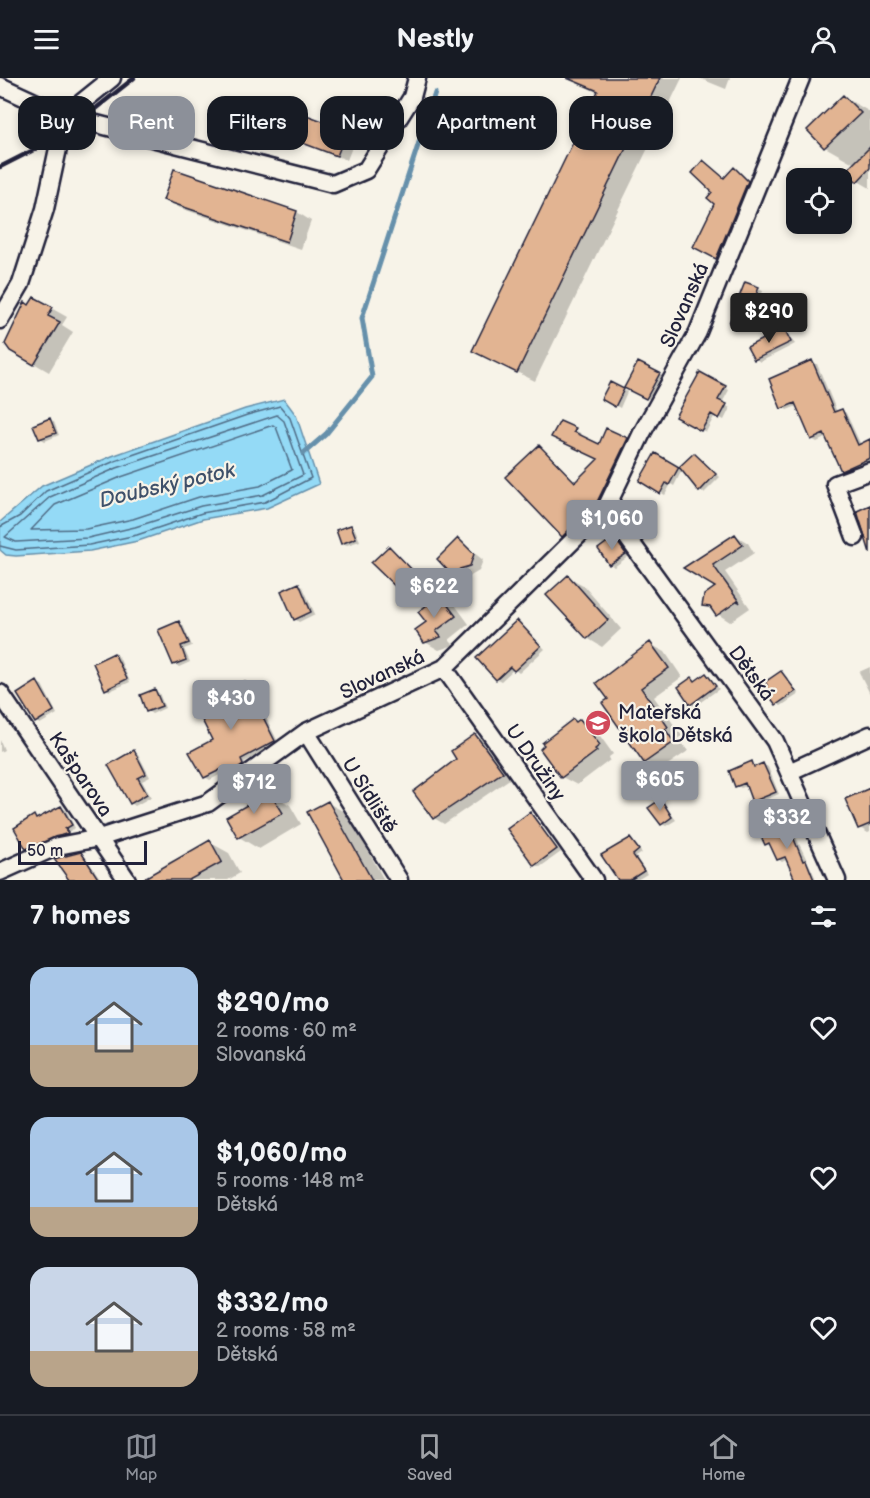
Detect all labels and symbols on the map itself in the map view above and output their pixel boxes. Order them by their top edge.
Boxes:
street label: Slovanská [656,259,714,352]
pin: $290 [733,293,805,344]
water label: Doubský potok [97,458,238,513]
pin: $1,060 [563,500,661,551]
pin: $622 [398,568,470,619]
street label: Dětská [723,641,779,706]
street label: Slovanská [336,645,428,705]
pin: $430 [195,680,267,731]
place label: Mateřská škola Dětská [618,701,733,748]
school or university icon: Mateřská škola Dětská [583,708,613,738]
street label: U Družiny [500,720,570,805]
street label: Kašparova [43,728,117,821]
street label: U Sídliště [337,753,402,838]
pin: $605 [624,761,696,812]
pin: $712 [218,764,290,815]
pin: $332 [751,799,823,850]
scale bar [18,838,147,866]

